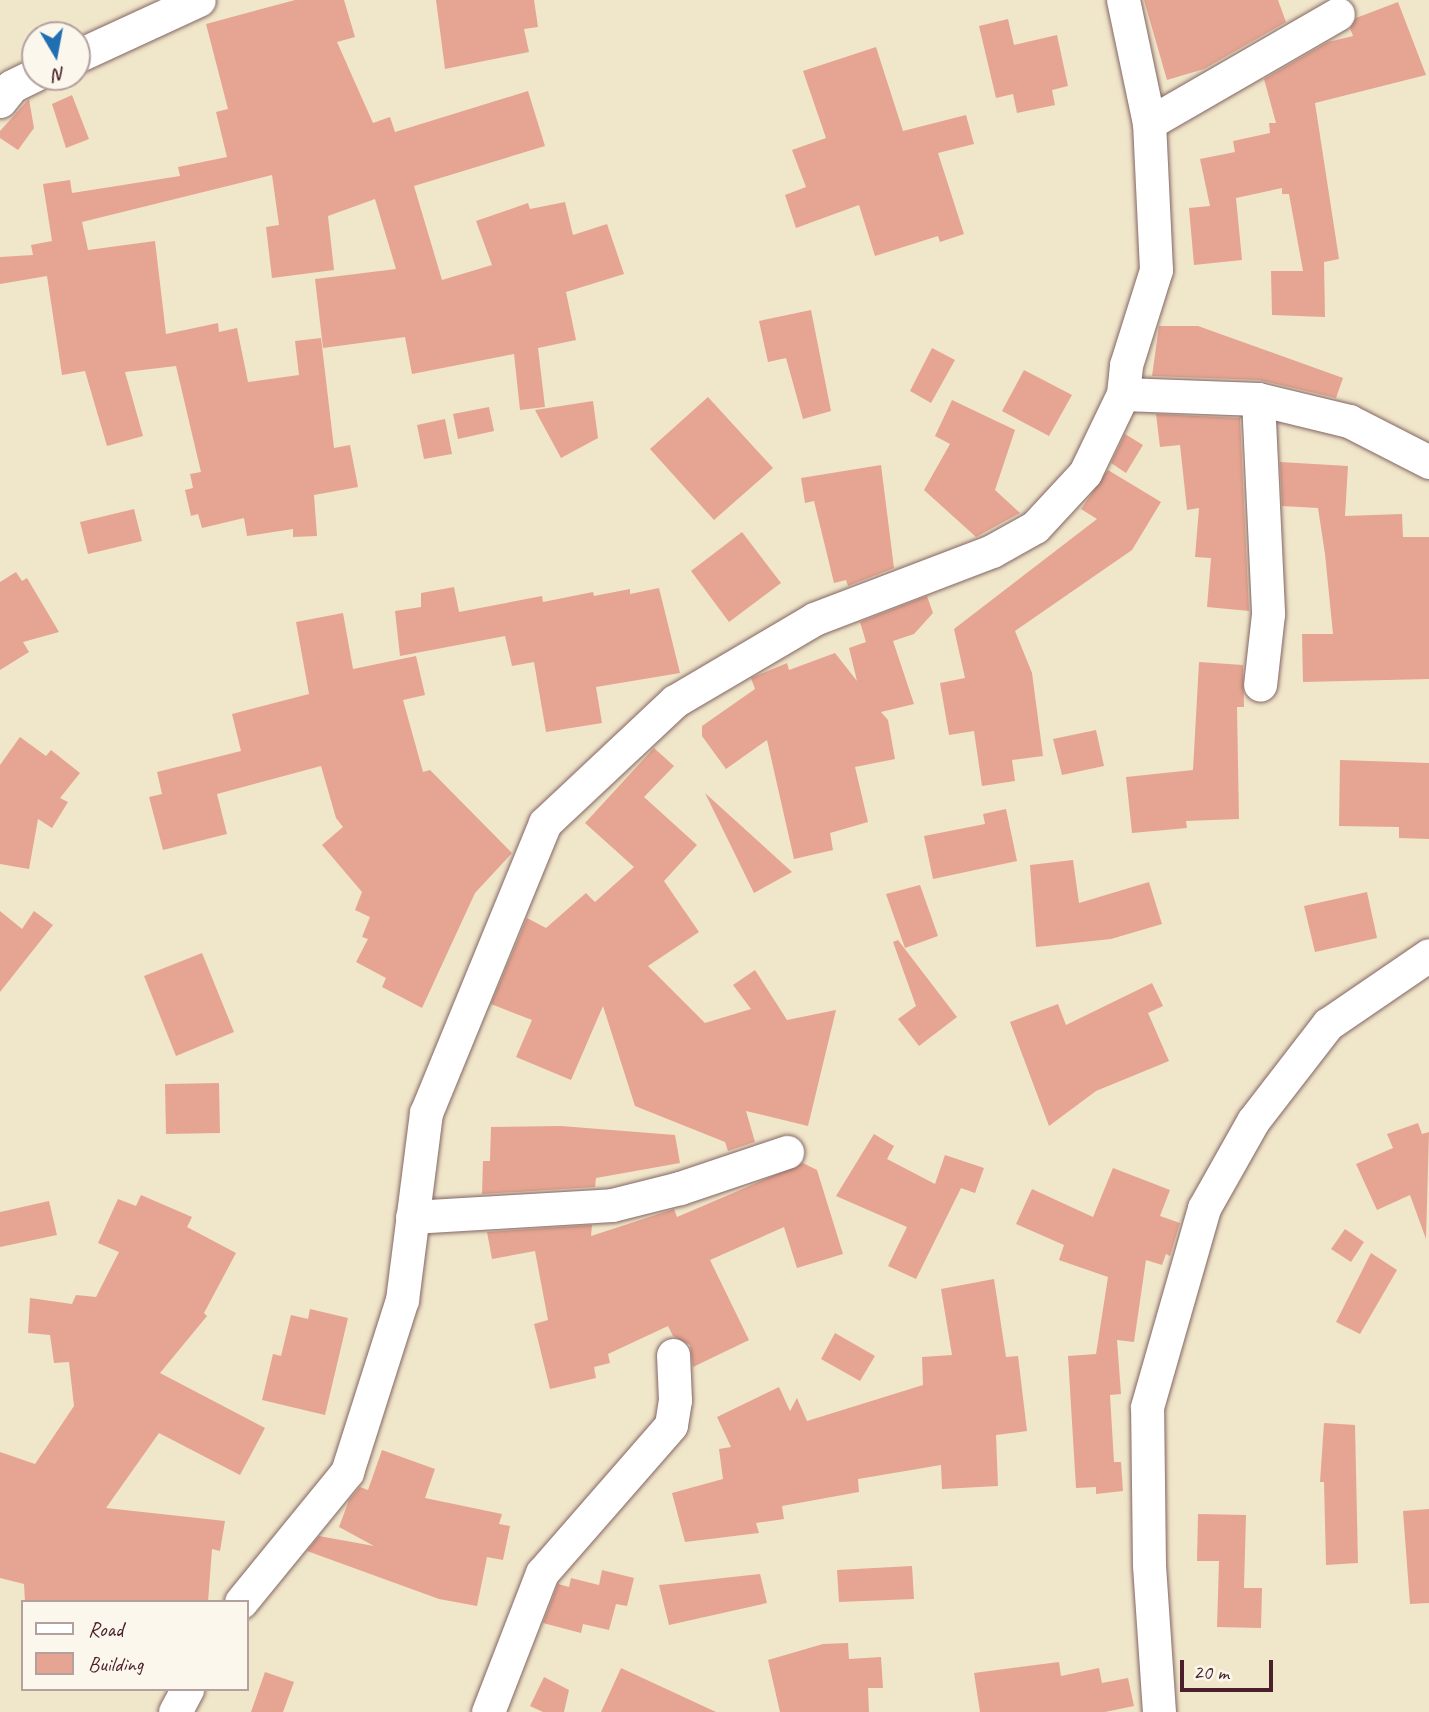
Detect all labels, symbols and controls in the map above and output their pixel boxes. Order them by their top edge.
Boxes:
north arrow [21,21,91,91]
text: N [51,62,67,88]
legend [21,1600,248,1691]
text: Road [88,1616,123,1642]
scale bar [1184,1646,1277,1690]
text: Building [88,1651,143,1677]
text: 20 m [1193,1659,1229,1685]

